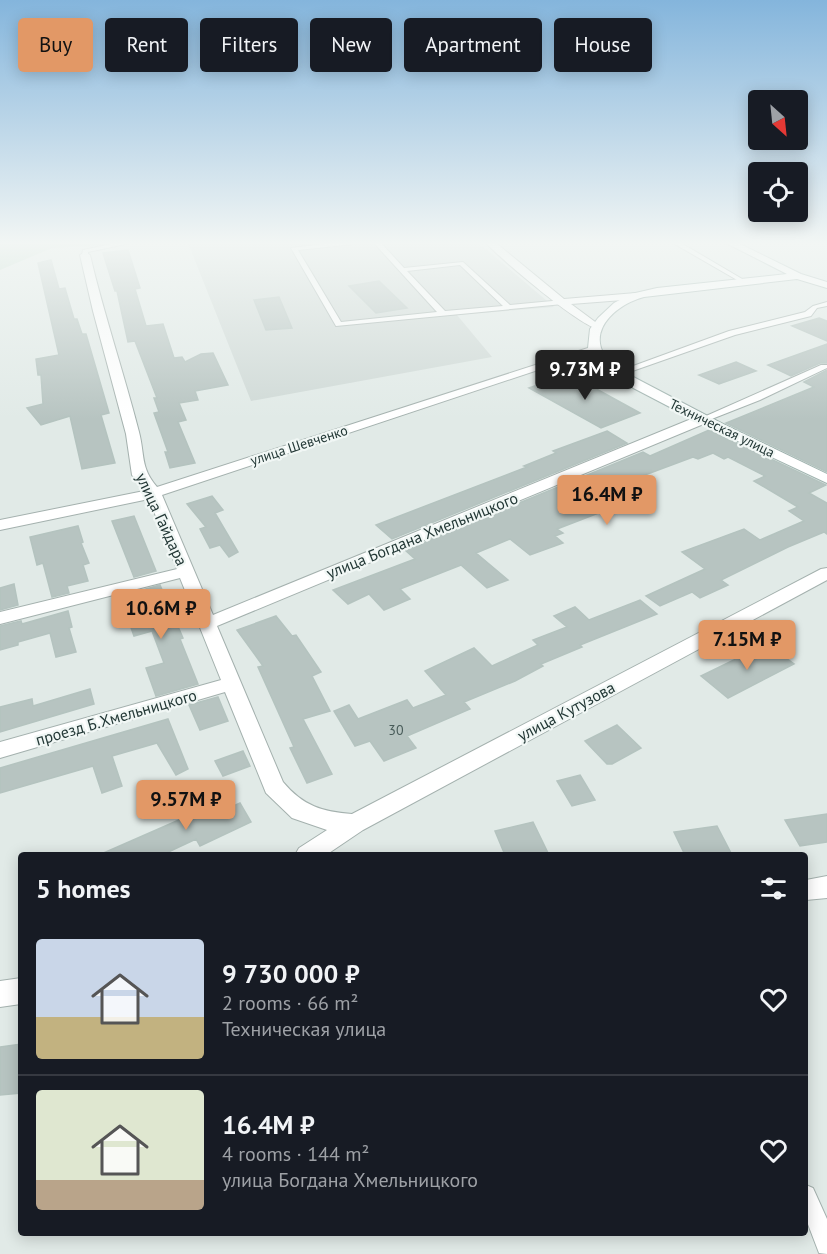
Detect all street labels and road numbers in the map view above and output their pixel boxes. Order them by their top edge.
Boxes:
street label: Техническая улица [666,395,778,461]
street label: улица Шевченко [248,421,350,469]
street label: улица Гайдара [132,469,192,569]
street label: улица Богдана Хмельницкого [323,487,521,583]
street label: улица Кутузова [514,677,618,745]
street label: проезд Б.Хмельницкого [33,684,199,750]

